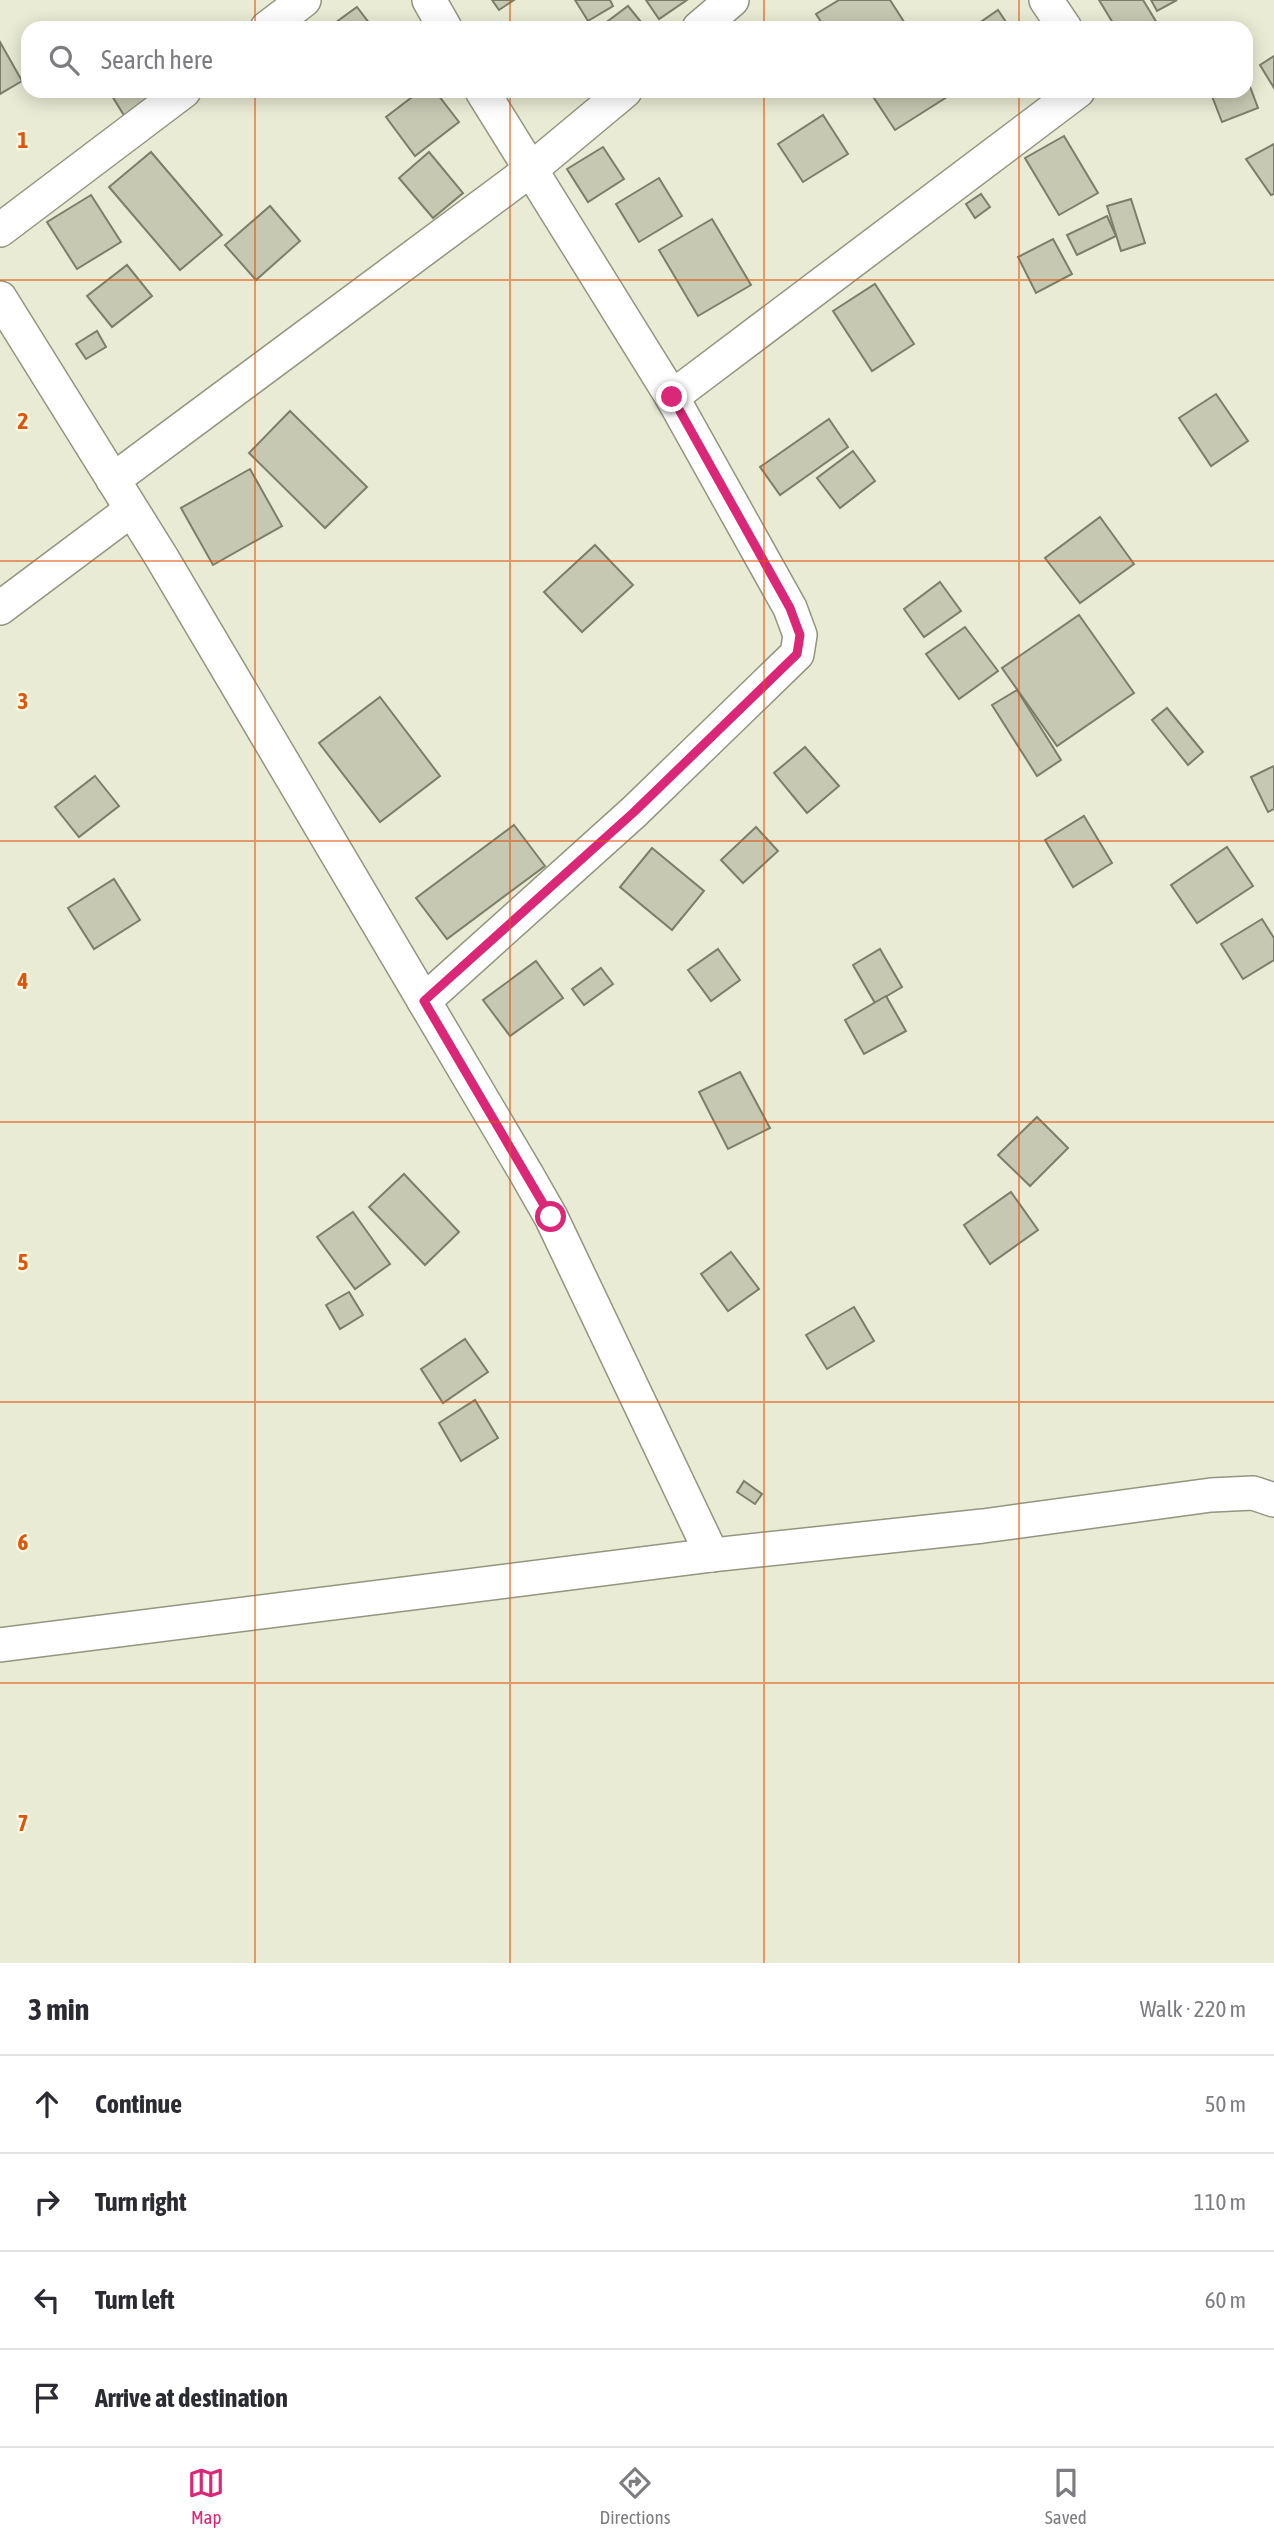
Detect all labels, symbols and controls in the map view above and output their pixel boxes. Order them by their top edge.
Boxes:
search box [21,21,1253,98]
icon: search [45,41,83,79]
text: Search here [101,45,213,75]
text: 1 [18,127,29,153]
route end [656,381,687,412]
text: 2 [18,408,28,434]
text: 3 [18,688,28,714]
text: 4 [17,968,29,994]
route start [535,1201,566,1232]
text: 5 [18,1249,29,1275]
text: 6 [18,1529,29,1555]
text: 7 [18,1810,28,1836]
text: 3 min [28,1992,89,2026]
text: Walk · 220 m [1140,1996,1246,2022]
icon: ahead [28,2085,66,2123]
text: Continue [95,2089,182,2119]
text: 50 m [1205,2091,1246,2117]
icon: right [28,2183,66,2221]
text: Turn right [95,2187,186,2217]
text: 110 m [1194,2189,1246,2215]
icon: left [28,2281,66,2319]
text: Turn left [95,2285,175,2315]
text: 60 m [1205,2287,1246,2313]
icon: arrive [28,2379,66,2417]
text: Arrive at destination [95,2383,288,2413]
tab: Map [187,2464,225,2528]
tab: Directions [600,2464,670,2528]
tab: Saved [1045,2464,1087,2528]

